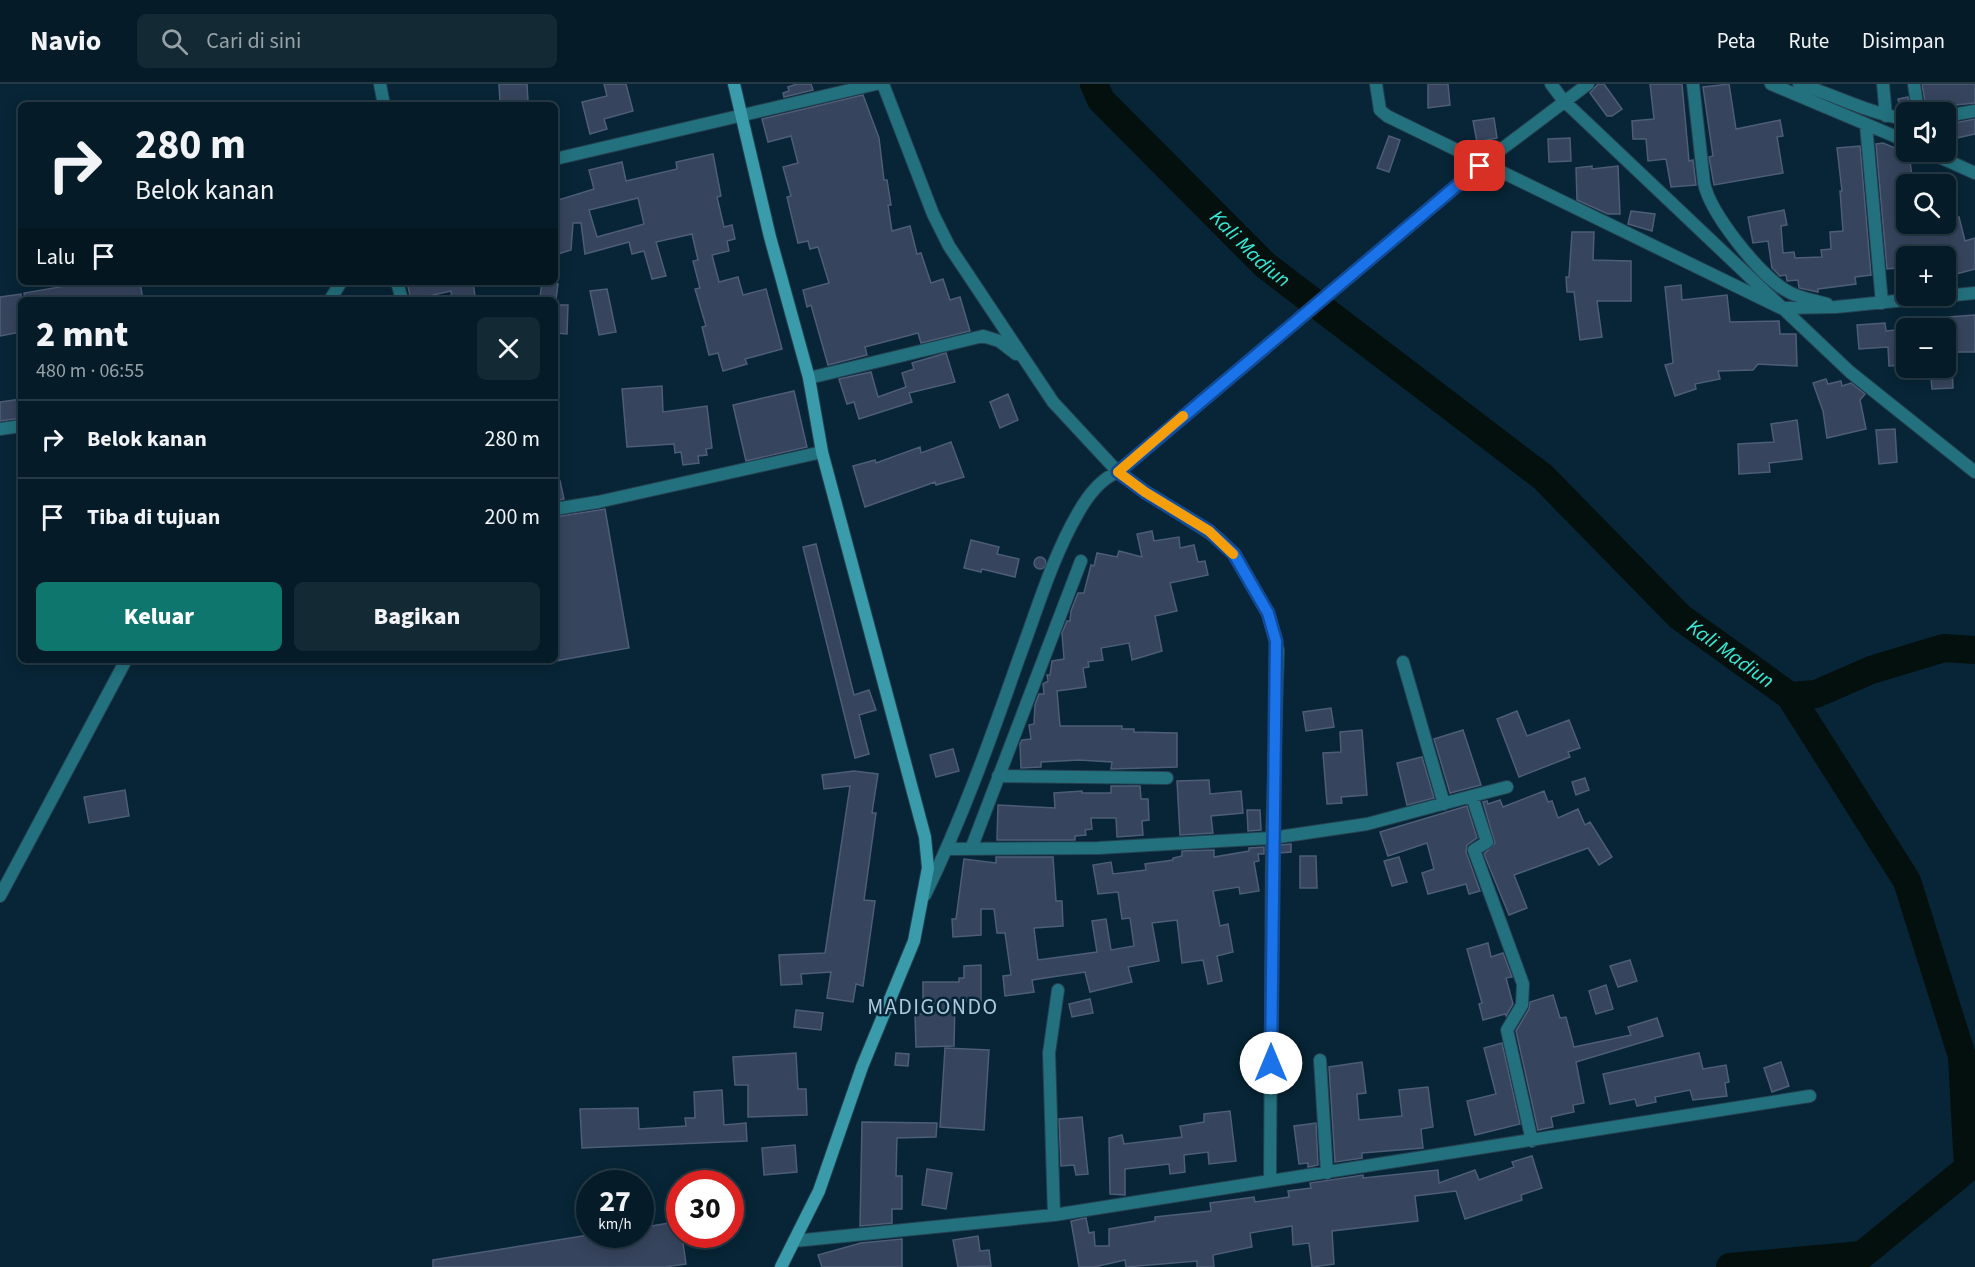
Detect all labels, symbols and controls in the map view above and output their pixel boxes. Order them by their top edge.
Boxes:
search box [137,14,557,68]
text: Navio [30,21,101,61]
icon: search [158,25,191,58]
text: Cari di sini [206,25,302,57]
text: Peta [1717,26,1755,56]
text: Rute [1788,26,1829,56]
text: Disimpan [1862,26,1945,56]
map controls [1896,102,1956,378]
button: sound [1896,102,1956,162]
text: 280 m [135,115,246,175]
icon: right [36,126,114,204]
pin [1454,140,1505,191]
icon: arrive [1463,149,1496,182]
text: Belok kanan [135,171,274,210]
button: search [1896,174,1956,234]
water label: Kali Madiun [1203,203,1297,294]
icon: arrive [87,240,120,273]
text: Lalu [36,241,75,273]
button: + [1896,246,1956,306]
text: 2 mnt [36,309,128,360]
button: close [477,317,540,380]
button: − [1896,318,1956,378]
text: 480 m · 06:55 [36,357,144,385]
icon: right [36,423,69,456]
text: Belok kanan [87,423,207,455]
text: 280 m [485,423,540,455]
icon: arrive [36,501,69,534]
text: Tiba di tujuan [87,501,220,533]
text: 200 m [485,501,540,533]
button: Keluar [36,582,282,651]
button: Bagikan [294,582,540,651]
water label: Kali Madiun [1681,612,1781,695]
district label: MADIGONDO [867,991,999,1023]
position arrow [1239,1031,1303,1095]
speed limit sign: 30 [666,1170,744,1248]
text: 27 [599,1180,631,1223]
text: km/h [598,1214,632,1235]

